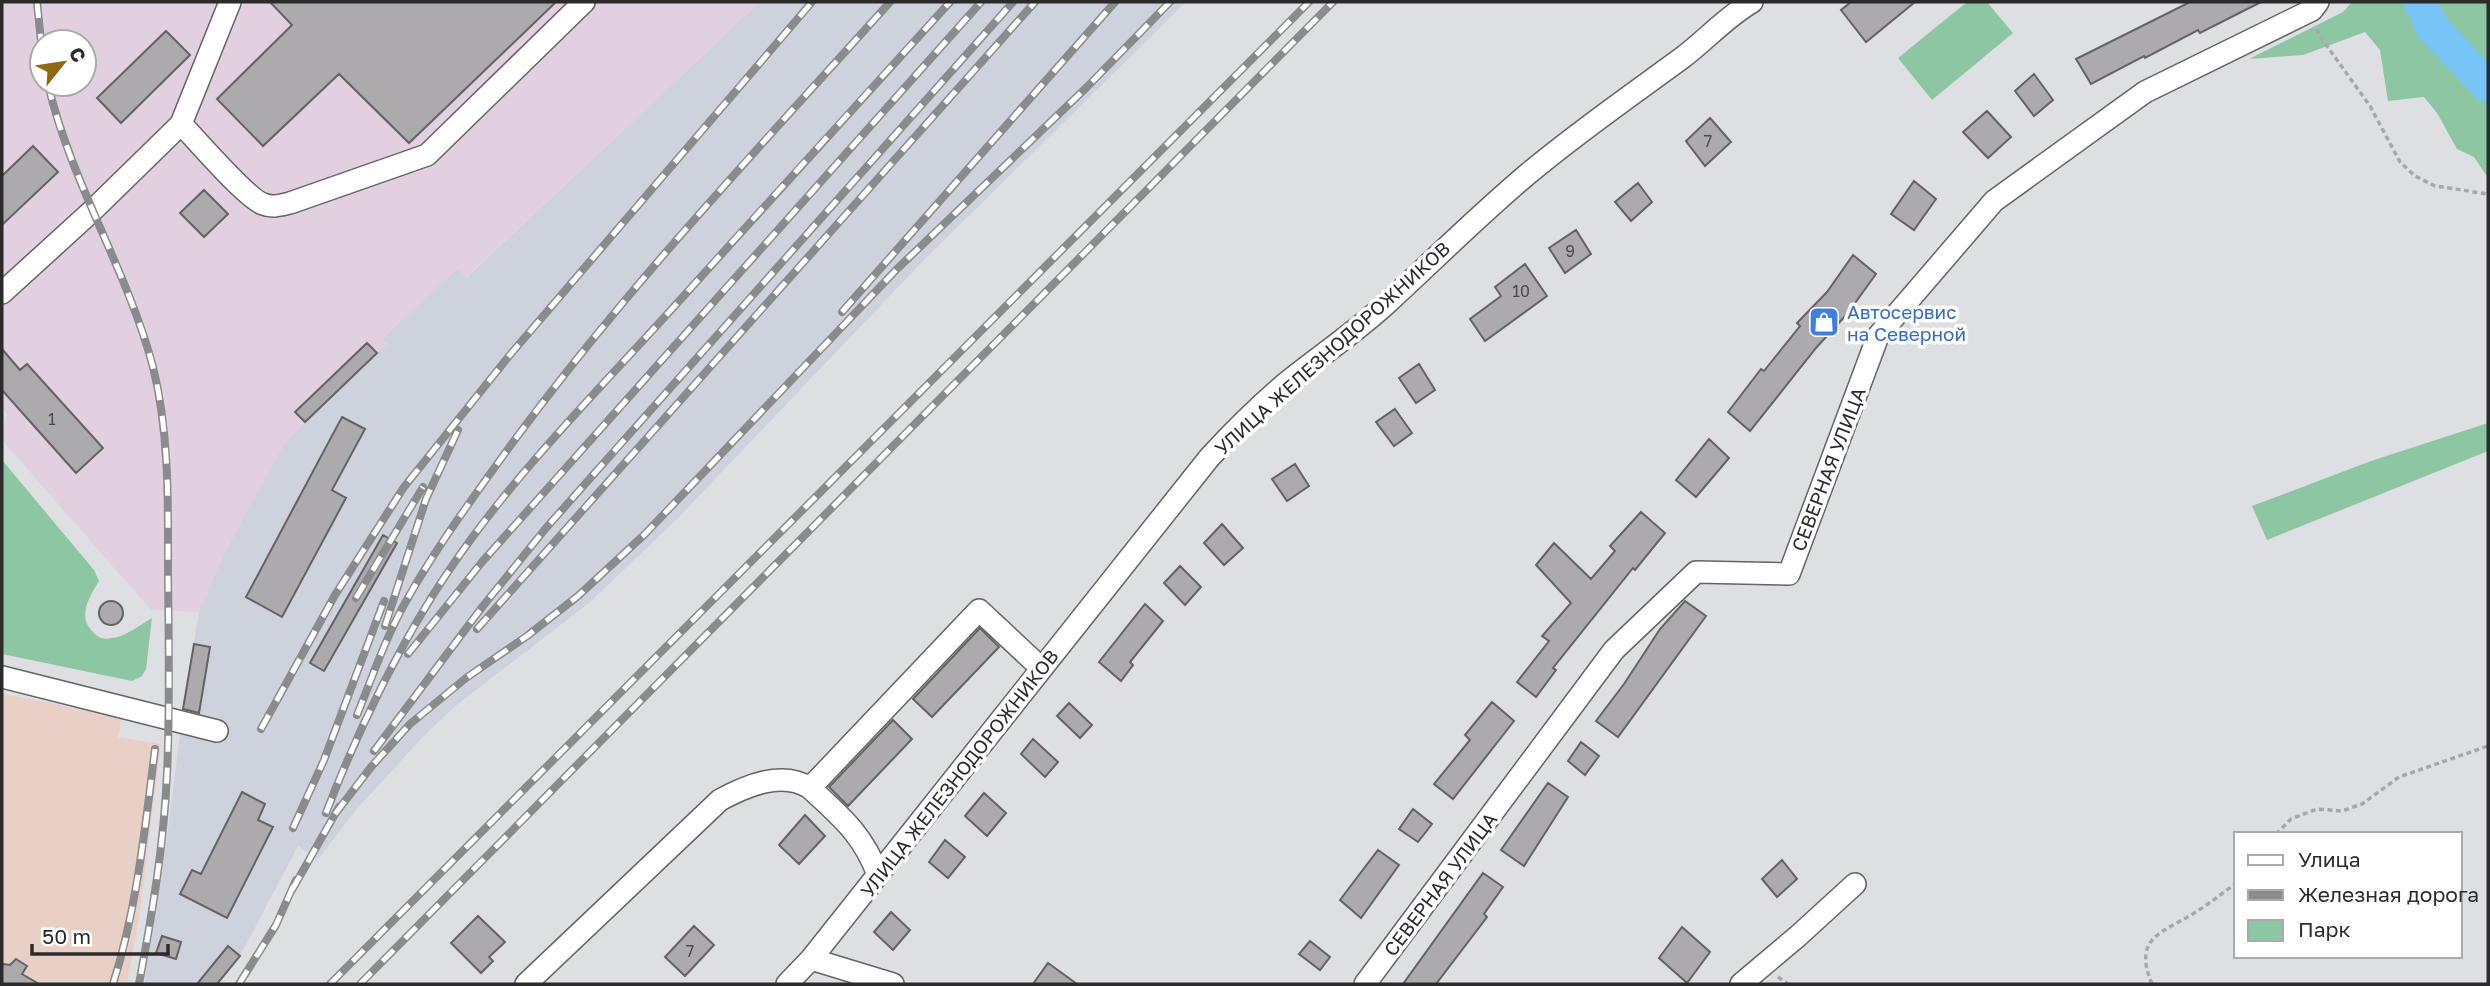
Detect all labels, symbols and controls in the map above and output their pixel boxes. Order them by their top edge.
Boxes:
north arrow [28,28,98,98]
text: С [65,43,91,66]
house number: 7 [1704,131,1712,151]
street label: УЛИЦА ЖЕЛЕЗНОДОРОЖНИКОВ [1210,236,1454,460]
house number: 9 [1565,241,1575,261]
house number: 10 [1512,281,1530,301]
place label: Автосервис на Северной [1847,300,1966,345]
shop icon: Автосервис на Северной [1807,305,1841,339]
street label: СЕВЕРНАЯ УЛИЦА [1786,384,1870,554]
house number: 1 [48,409,56,429]
street label: УЛИЦА ЖЕЛЕЗНОДОРОЖНИКОВ [855,645,1063,901]
street label: СЕВЕРНАЯ УЛИЦА [1379,808,1502,960]
legend [2234,832,2462,958]
text: Улица [2298,846,2361,872]
text: Железная дорога [2298,881,2479,907]
scale bar [32,912,168,956]
text: Парк [2298,916,2351,942]
text: 50 m [42,923,91,949]
house number: 7 [686,941,694,961]

